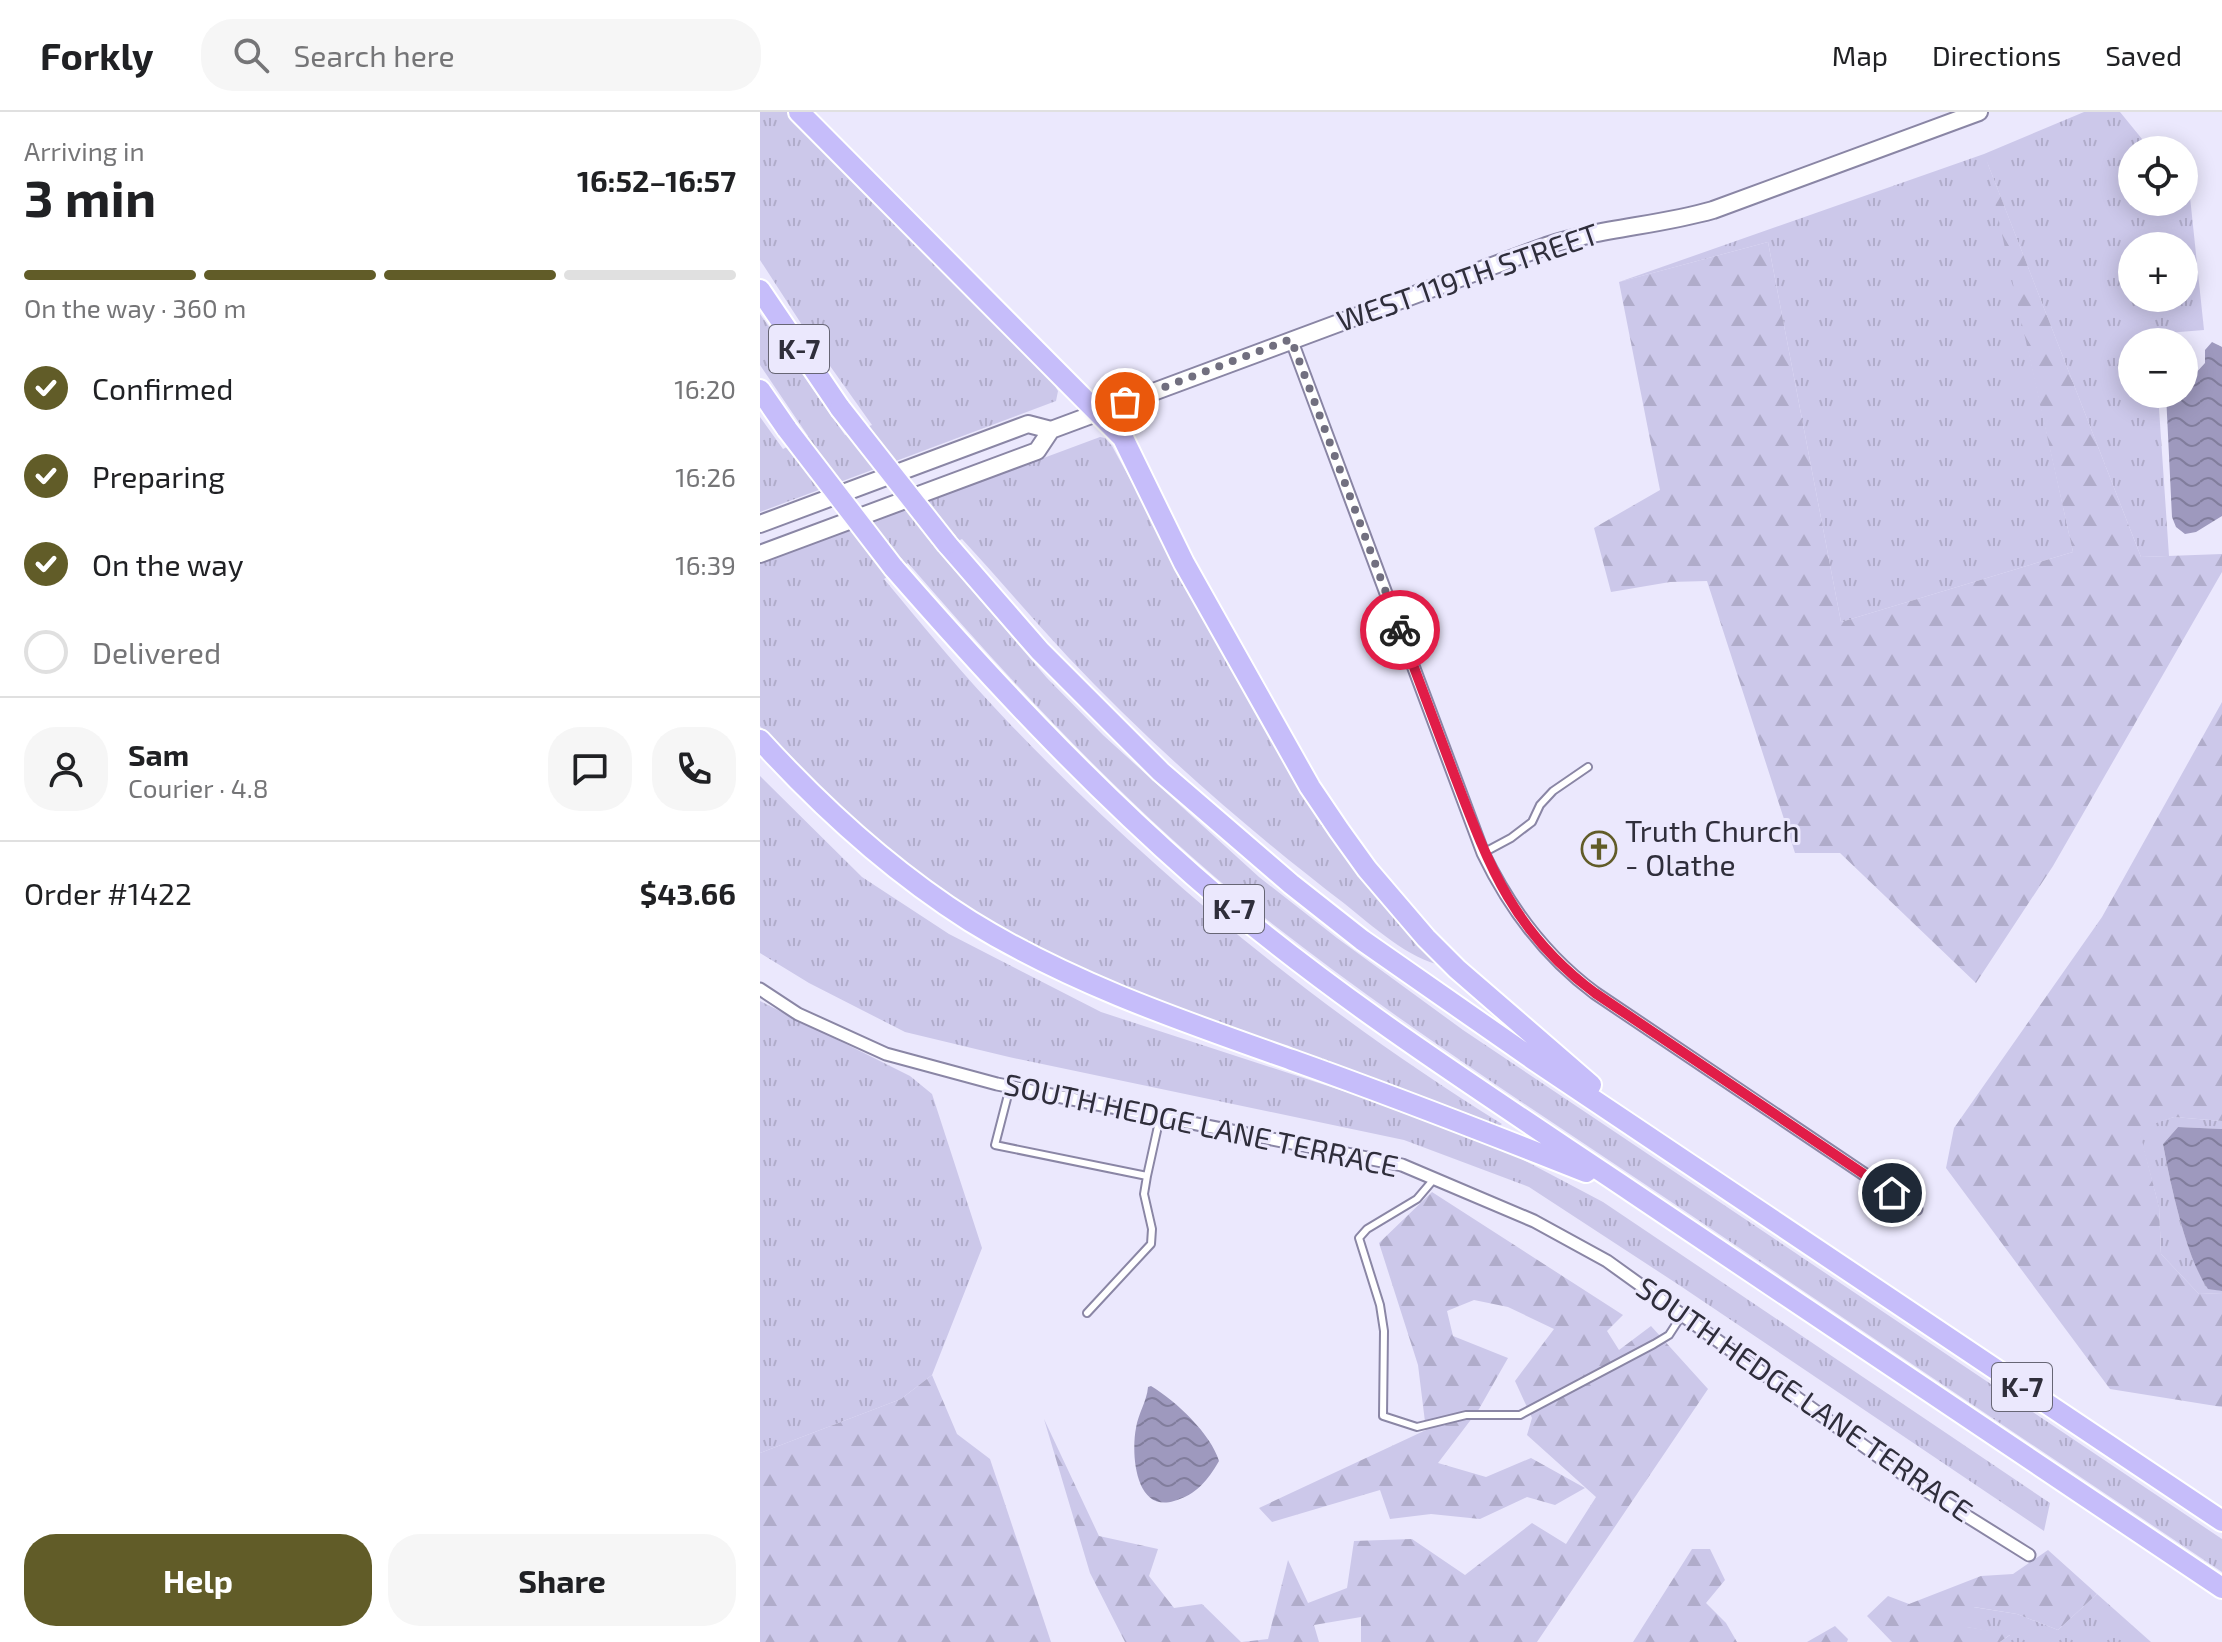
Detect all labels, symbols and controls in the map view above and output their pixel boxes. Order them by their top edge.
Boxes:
search box [201,19,761,91]
text: Forkly [40,32,153,78]
icon: search [229,33,273,77]
text: Search here [293,37,455,73]
text: Map [1832,38,1888,72]
text: Directions [1932,38,2061,72]
text: Saved [2105,38,2182,72]
text: Arriving in [24,135,145,166]
map controls [2118,136,2198,408]
button: locate [2118,136,2198,216]
text: 16:52–16:57 [577,162,736,198]
text: 3 min [24,165,156,227]
street label: WEST 119TH STREET [1332,214,1603,338]
button: + [2118,232,2198,312]
text: On the way · 360 m [24,292,246,323]
road number: K-7 [769,325,829,373]
button: − [2118,328,2198,408]
icon: check [24,366,68,410]
pin [1091,368,1159,436]
text: Confirmed [92,370,233,406]
text: 16:20 [674,373,736,404]
icon: bag [1103,380,1147,424]
icon: check [24,454,68,498]
text: Preparing [92,458,225,494]
text: 16:26 [675,461,736,492]
icon: check [24,542,68,586]
text: On the way [92,546,244,582]
text: 16:39 [675,549,736,580]
courier [1360,590,1440,670]
icon: bike [1378,608,1422,652]
text: Delivered [92,634,221,670]
button: person [24,727,108,811]
button: chat [548,727,632,811]
button: phone [652,727,736,811]
text: Sam [128,736,189,772]
text: Courier · 4.8 [128,772,269,803]
place label: Truth Church - Olathe [1625,812,1800,882]
church icon: Truth Church - Olathe [1580,830,1618,868]
text: Order #1422 [24,875,192,911]
text: $43.66 [640,875,736,911]
road number: K-7 [1204,885,1264,933]
street label: SOUTH HEDGE LANE TERRACE [1001,1065,1402,1183]
pin [1858,1159,1926,1227]
icon: home [1870,1171,1914,1215]
street label: SOUTH HEDGE LANE TERRACE [1630,1268,1980,1528]
road number: K-7 [1992,1363,2052,1411]
button: Help [24,1534,372,1626]
button: Share [388,1534,736,1626]

